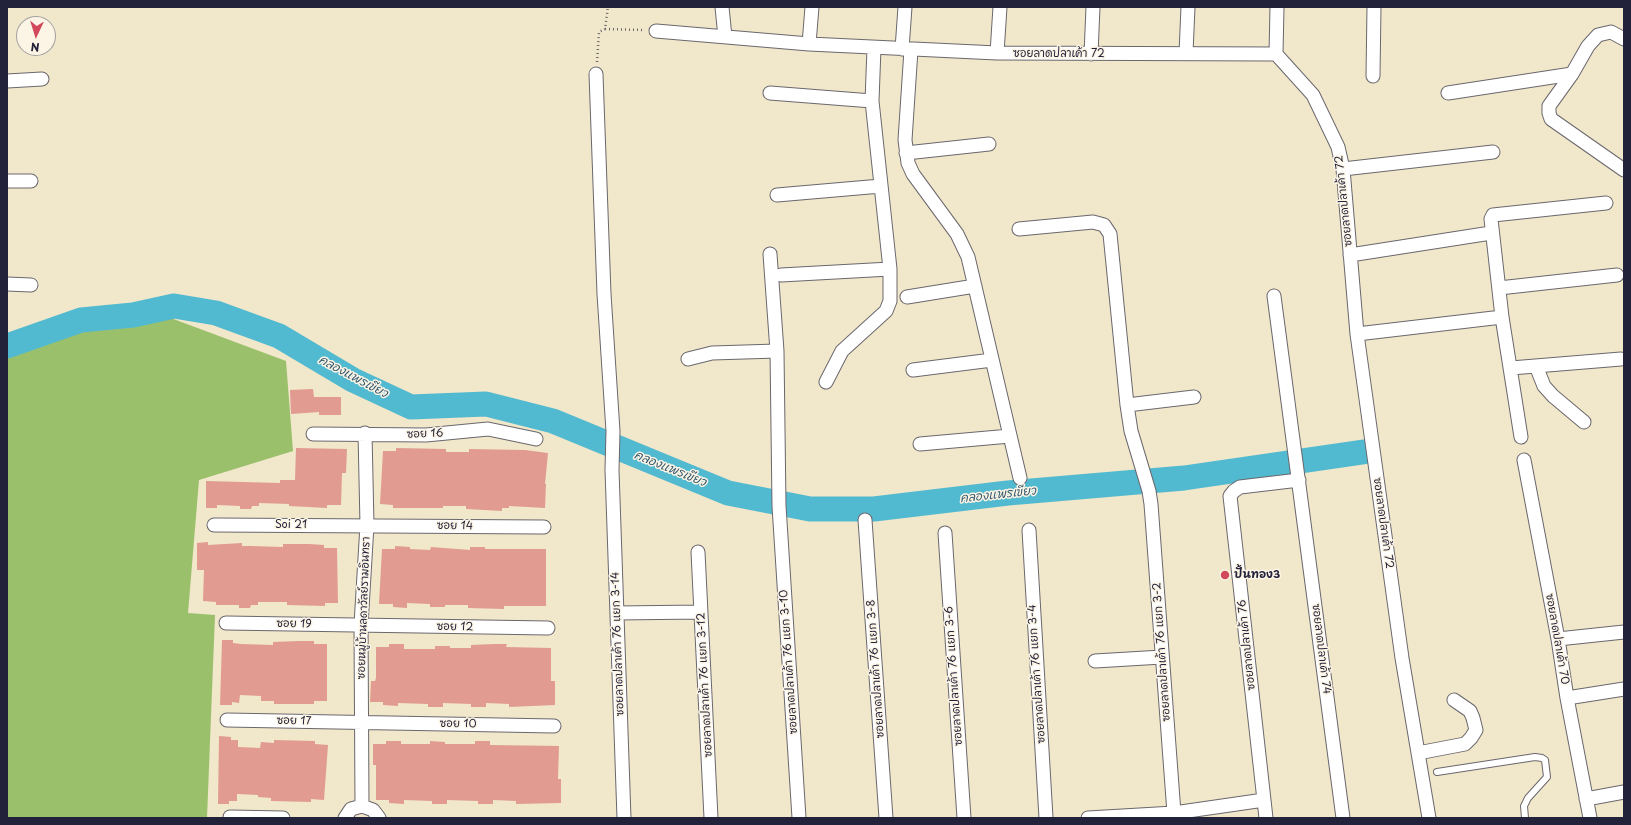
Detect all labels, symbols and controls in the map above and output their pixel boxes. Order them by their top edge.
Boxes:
north arrow [16,16,56,56]
text: N [30,39,40,56]
street label: ซอยลาดปลาเค้า 72 [1013,47,1105,61]
street label: ซอยลาดปลาเค้า 72 [1333,155,1355,247]
water label: คลองแพรเขียว [316,353,390,401]
street label: ซอย 16 [406,427,444,441]
water label: คลองแพรเขียว [632,448,708,490]
street label: ซอยลาดปลาเค้า 72 [1370,477,1396,569]
water label: คลองแพรเขียว [959,484,1037,506]
street label: Soi 21 [275,518,307,532]
street label: ซอย 14 [437,519,473,533]
street label: ซอยหมู่บ้านลดาวัลย์รามอินทรา [355,536,373,680]
place label: ปั้นทอง3 [1234,568,1280,582]
marker: ปั้นทอง3 [1219,569,1231,581]
street label: ซอยลาดปลาเค้า 76 แยก 3-14 [609,572,627,716]
street label: ซอยลาดปลาเค้า 76 แยก 3-2 [1151,582,1173,722]
street label: ซอยลาดปลาเค้า 76 แยก 3-10 [777,589,801,735]
street label: ซอยลาดปลาเค้า 70 [1543,593,1571,685]
street label: ซอยลาดปลาเค้า 76 แยก 3-8 [865,599,887,739]
street label: ซอยลาดปลาเค้า 76 [1236,599,1258,691]
street label: ซอยลาดปลาเค้า 74 [1309,603,1333,695]
street label: ซอยลาดปลาเค้า 76 แยก 3-4 [1026,604,1048,744]
street label: ซอยลาดปลาเค้า 76 แยก 3-6 [943,606,965,746]
street label: ซอยลาดปลาเค้า 76 แยก 3-12 [695,612,715,758]
street label: ซอย 19 [276,617,312,631]
street label: ซอย 12 [436,620,474,634]
street label: ซอย 17 [276,714,312,728]
street label: ซอย 10 [439,717,477,731]

